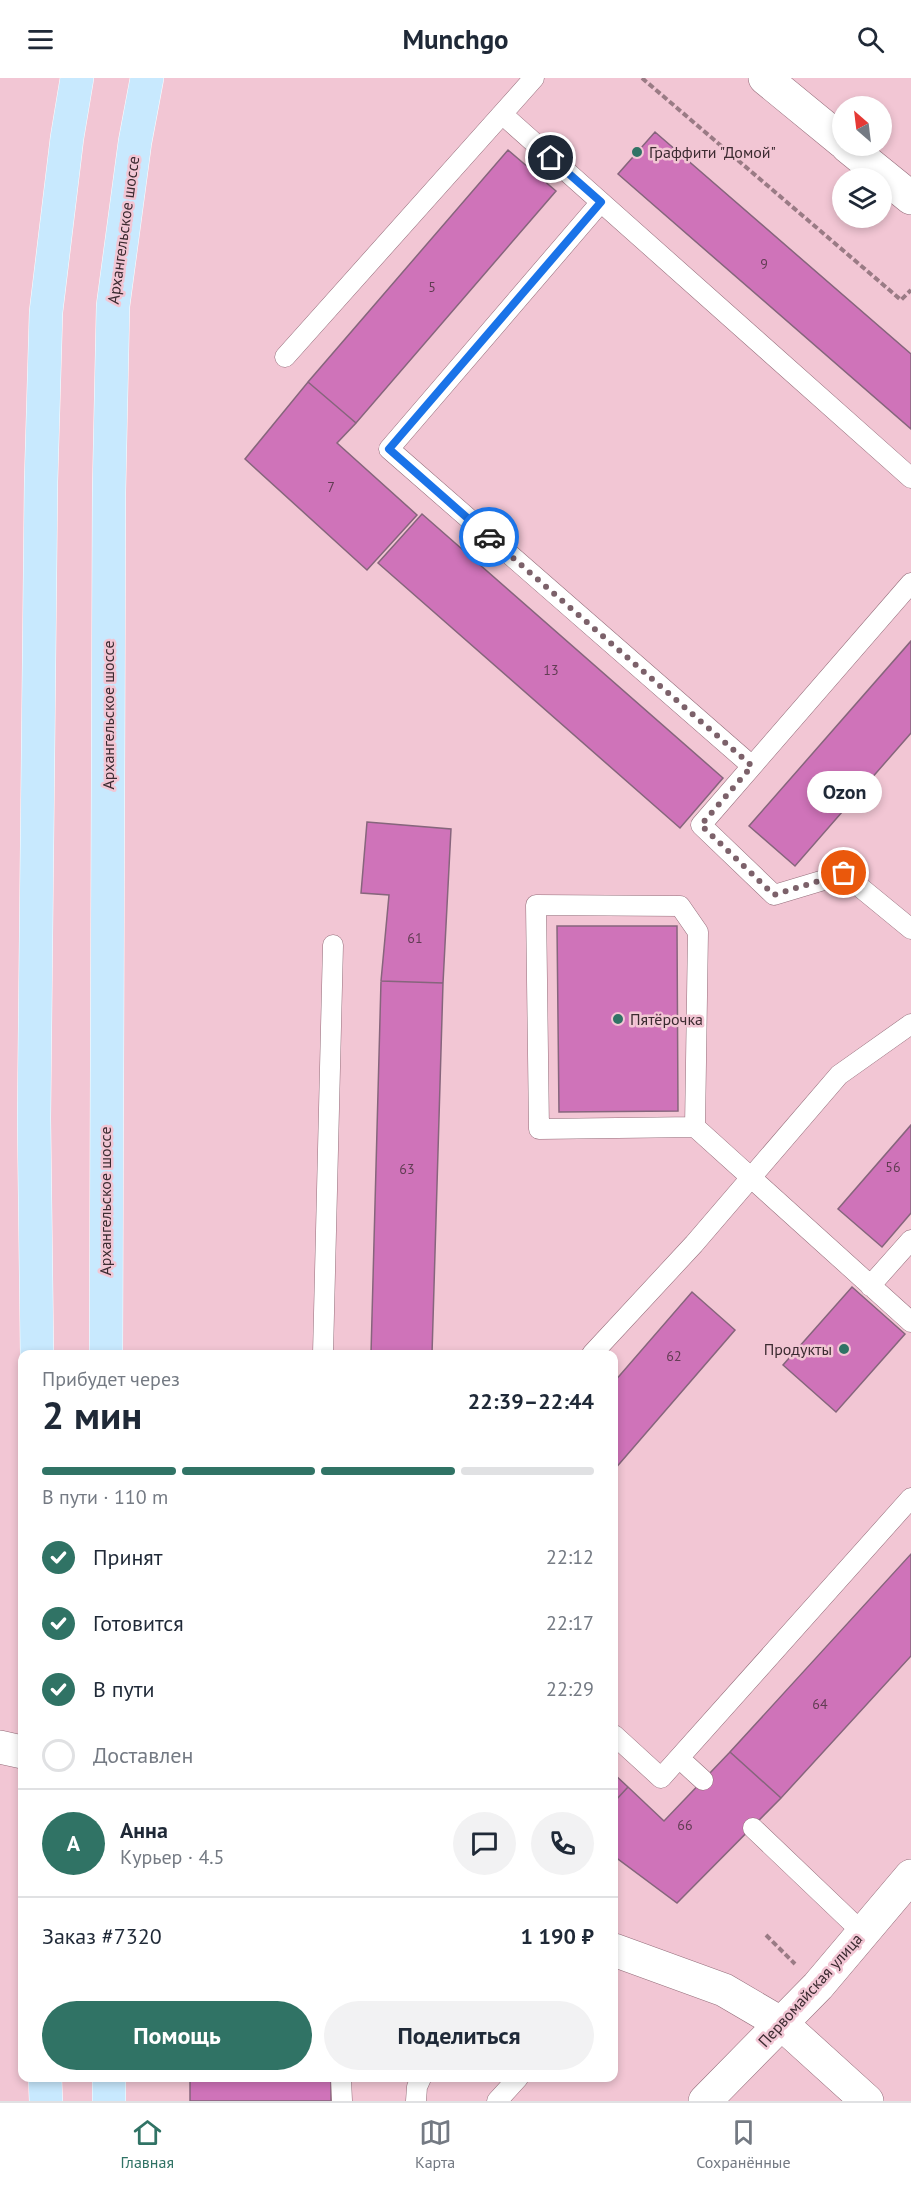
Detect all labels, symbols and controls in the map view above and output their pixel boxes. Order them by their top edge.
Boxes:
text: Munchgo [402,22,509,56]
icon: menu [24,23,57,56]
icon: search [854,23,887,56]
north arrow [832,96,892,156]
map controls [832,96,892,228]
pin [525,132,576,183]
icon: home [534,141,567,174]
place label: Граффити "Домой" [649,142,776,162]
marker: Граффити "Домой" [630,145,644,159]
street label: Архангельское шоссе [103,155,143,305]
button: layers [832,168,892,228]
house number: 9 [760,255,768,273]
house number: 5 [428,278,436,296]
house number: 7 [327,478,335,496]
courier [459,507,519,567]
icon: car [473,521,506,554]
street label: Архангельское шоссе [98,640,118,790]
house number: 13 [543,661,559,679]
callout: Ozon [806,771,882,813]
text: Ozon [823,779,866,805]
pin [818,847,869,898]
icon: bag [827,856,860,889]
house number: 61 [407,929,423,947]
place label: Пятёрочка [630,1009,703,1029]
marker: Пятёрочка [611,1012,625,1026]
street label: Архангельское шоссе [95,1126,115,1276]
house number: 56 [885,1158,901,1176]
house number: 63 [399,1160,415,1178]
place label: Продукты [764,1339,832,1359]
marker: Продукты [837,1342,851,1356]
house number: 62 [666,1347,682,1365]
text: Прибудет через [42,1366,180,1392]
text: 22:39–22:44 [468,1387,594,1415]
text: 2 мин [42,1389,142,1440]
text: В пути · 110 m [42,1484,168,1510]
icon: check [42,1541,75,1574]
text: Принят [93,1543,163,1571]
text: 22:12 [546,1544,594,1570]
icon: check [42,1607,75,1640]
text: Готовится [93,1609,184,1637]
text: 22:17 [546,1610,594,1636]
icon: check [42,1673,75,1706]
text: В пути [93,1675,155,1703]
text: 22:29 [546,1676,594,1702]
house number: 64 [812,1695,828,1713]
text: Доставлен [93,1741,193,1769]
button: chat [453,1812,516,1875]
button: phone [531,1812,594,1875]
text: Анна [120,1816,168,1844]
house number: 66 [677,1816,693,1834]
text: А [67,1829,80,1857]
text: Курьер · 4.5 [120,1844,224,1870]
text: Заказ #7320 [42,1922,162,1950]
text: 1 190 ₽ [520,1922,594,1950]
street label: Первомайская улица [754,1929,866,2051]
button: Помощь [42,2001,312,2070]
button: Поделиться [324,2001,594,2070]
tab: Главная [120,2116,174,2172]
tab: Карта [415,2116,455,2172]
tab: Сохранённые [696,2116,791,2172]

